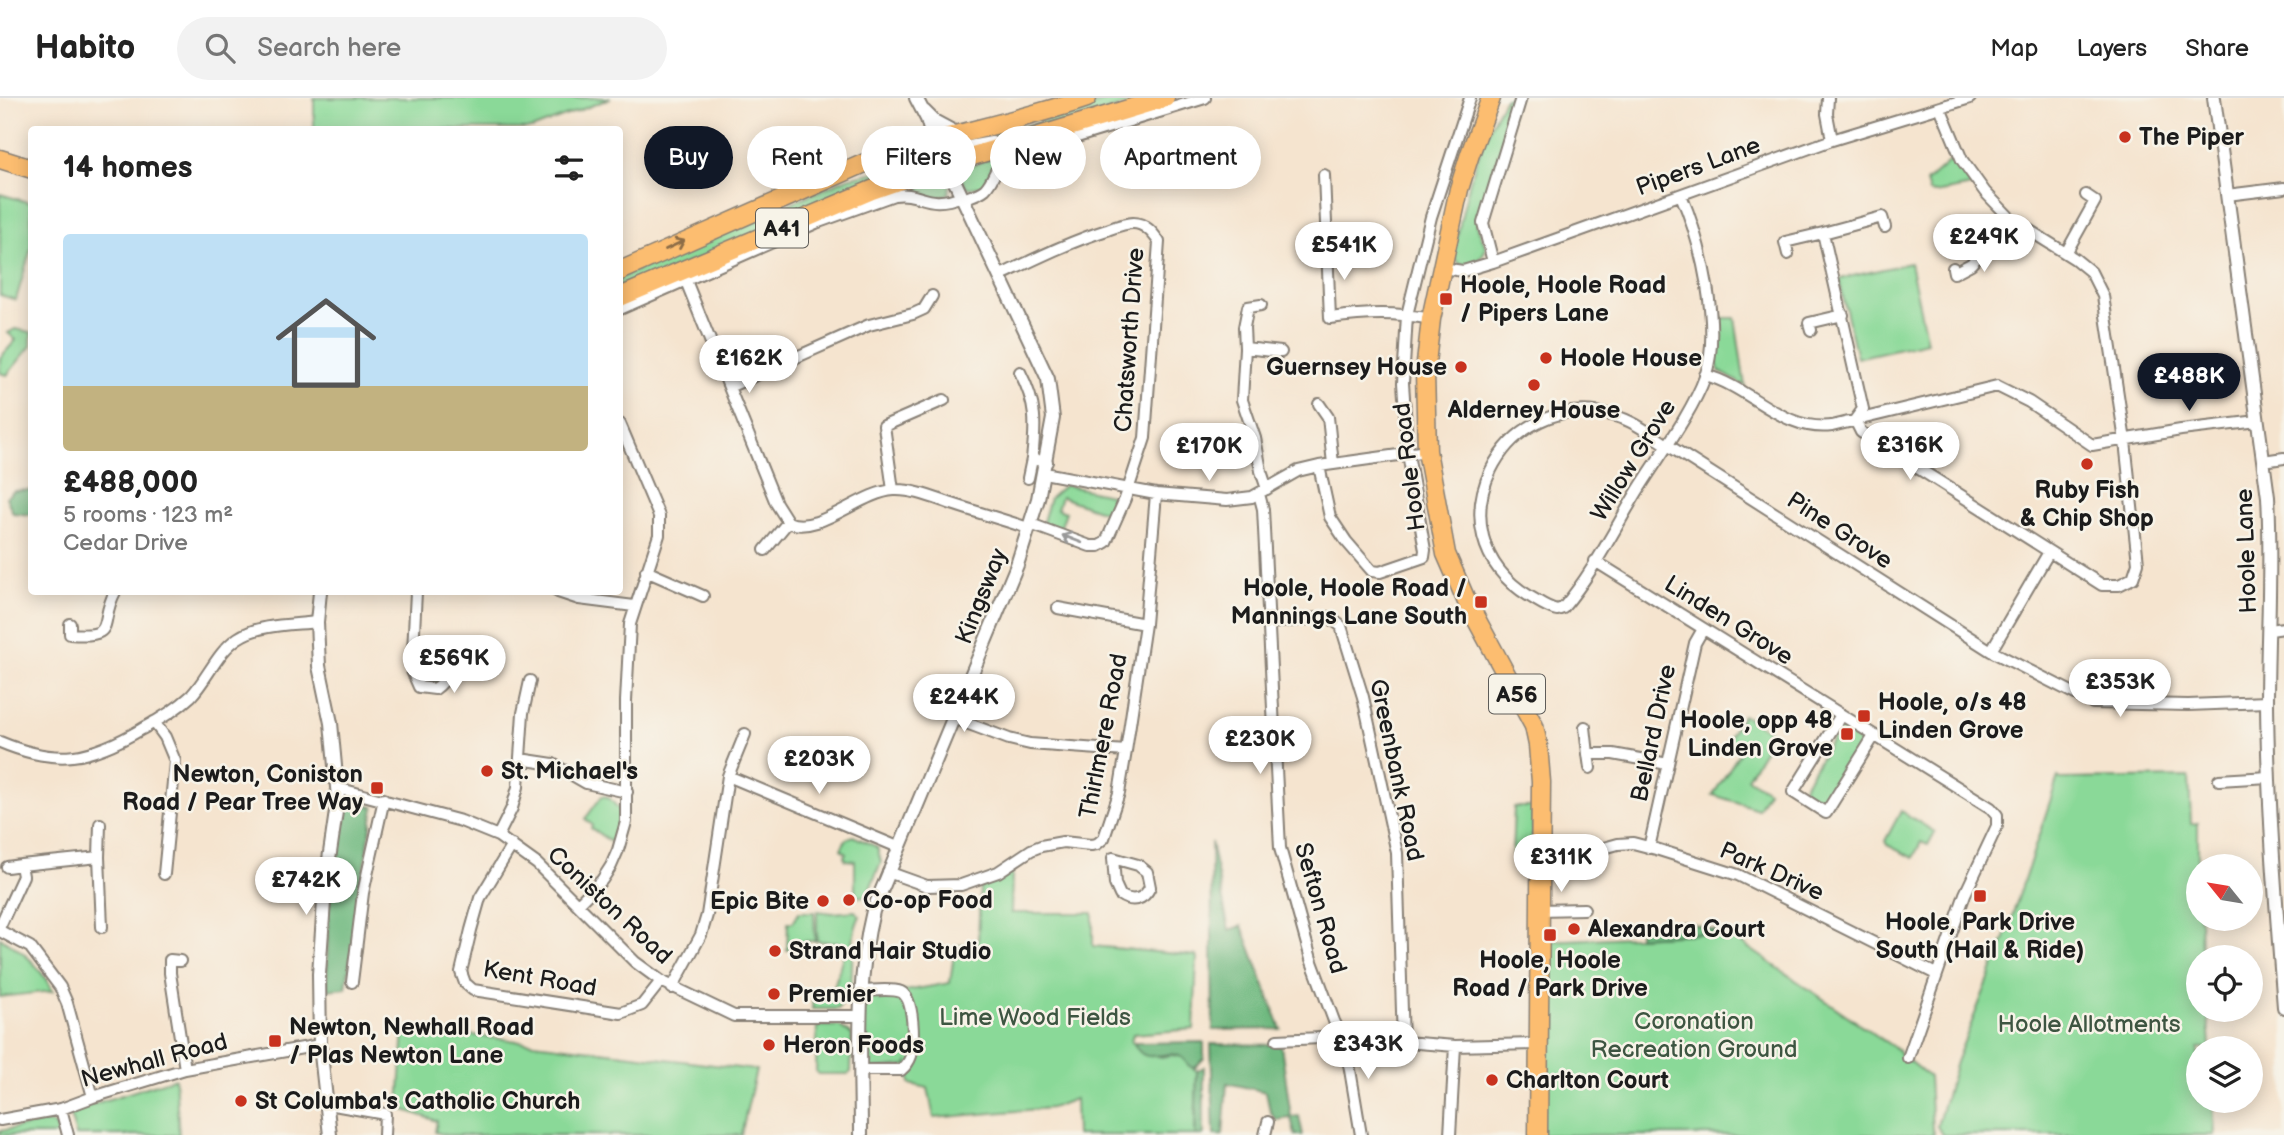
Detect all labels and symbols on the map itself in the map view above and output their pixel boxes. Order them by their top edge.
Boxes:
place label: The Piper [2139,123,2245,152]
marker: The Piper [2117,129,2133,145]
street label: Pipers Lane [1632,131,1764,202]
road number: A41 [756,209,808,248]
pin: £249K [1935,214,2033,274]
pin: £541K [1295,222,1393,282]
one-way arrow [664,238,685,252]
street label: Chatsworth Drive [1109,247,1150,433]
place label: Hoole, Hoole Road / Pipers Lane [1460,271,1666,328]
marker: Hoole, Hoole Road / Pipers Lane [1438,291,1454,307]
pin: £162K [700,336,798,395]
place label: Hoole House [1560,344,1702,373]
marker: Hoole House [1538,350,1554,366]
place label: Guernsey House [1266,353,1447,382]
pin: £488K [2140,354,2238,413]
marker: Guernsey House [1453,359,1469,375]
marker: Alderney House [1526,377,1542,393]
street label: Willow Grove [1585,394,1682,527]
place label: Alderney House [1447,396,1620,425]
street label: Hoole Road [1387,401,1432,533]
pin: £316K [1861,422,1959,482]
pin: £170K [1160,424,1258,483]
marker: Ruby Fish & Chip Shop [2079,456,2095,472]
place label: Ruby Fish & Chip Shop [2020,476,2154,533]
street label: Pine Grove [1781,486,1898,575]
street label: Hoole Lane [2230,488,2263,614]
one-way arrow [1062,532,1084,544]
street label: Kingsway [949,544,1014,648]
street label: Linden Grove [1659,569,1798,671]
place label: Hoole, Hoole Road / Mannings Lane South [1231,574,1467,631]
marker: Hoole, Hoole Road / Mannings Lane South [1473,594,1489,610]
pin: £569K [405,636,503,695]
street label: Thirlmere Road [1073,651,1134,821]
pin: £353K [2071,660,2169,719]
street label: Bellard Drive [1625,662,1682,804]
pin: £244K [915,674,1013,734]
road number: A56 [1489,674,1545,714]
street label: Greenbank Road [1363,676,1430,864]
place label: Hoole, o/s 48 Linden Grove [1878,688,2027,745]
place label: Hoole, opp 48 Linden Grove [1680,706,1833,763]
marker: Hoole, o/s 48 Linden Grove [1856,708,1872,724]
pin: £230K [1211,716,1309,776]
marker: Hoole, opp 48 Linden Grove [1839,726,1855,742]
pin: £203K [770,736,868,796]
place label: St. Michael's [501,757,638,786]
place label: Newton, Coniston Road / Pear Tree Way [122,760,363,817]
marker: St. Michael's [479,763,495,779]
marker: Newton, Coniston Road / Pear Tree Way [369,780,385,796]
pin: £311K [1512,834,1610,894]
street label: Park Drive [1715,836,1828,907]
street label: Sefton Road [1288,839,1353,977]
street label: Coniston Road [541,840,678,971]
north arrow [2186,854,2263,931]
pin: £742K [257,858,355,917]
place label: Co-op Food [863,886,993,915]
place label: Epic Bite [710,887,809,916]
marker: Hoole, Park Drive South (Hail & Ride) [1972,888,1988,904]
marker: Co-op Food [841,892,857,908]
marker: Epic Bite [815,893,831,909]
place label: Hoole, Park Drive South (Hail & Ride) [1876,908,2084,965]
place label: Alexandra Court [1587,915,1765,944]
marker: Alexandra Court [1566,921,1582,937]
marker: Hoole, Hoole Road / Park Drive [1542,927,1558,943]
place label: Strand Hair Studio [789,937,991,966]
marker: Strand Hair Studio [767,943,783,959]
place label: Hoole, Hoole Road / Park Drive [1452,946,1648,1003]
street label: Kent Road [481,954,599,1003]
place label: Premier [788,980,876,1009]
marker: Premier [766,986,782,1002]
park label: Lime Wood Fields [939,1003,1131,1032]
park label: Coronation Recreation Ground [1591,1007,1797,1064]
park label: Hoole Allotments [1997,1010,2181,1039]
place label: Newton, Newhall Road / Plas Newton Lane [289,1013,534,1070]
pin: £343K [1319,1021,1417,1081]
street label: Newhall Road [78,1027,231,1094]
place label: Heron Foods [783,1031,924,1060]
marker: Newton, Newhall Road / Plas Newton Lane [267,1033,283,1049]
marker: Heron Foods [761,1037,777,1053]
place label: Charlton Court [1506,1066,1669,1095]
marker: Charlton Court [1484,1072,1500,1088]
place label: St Columba's Catholic Church [255,1087,580,1116]
marker: St Columba's Catholic Church [233,1093,249,1109]

